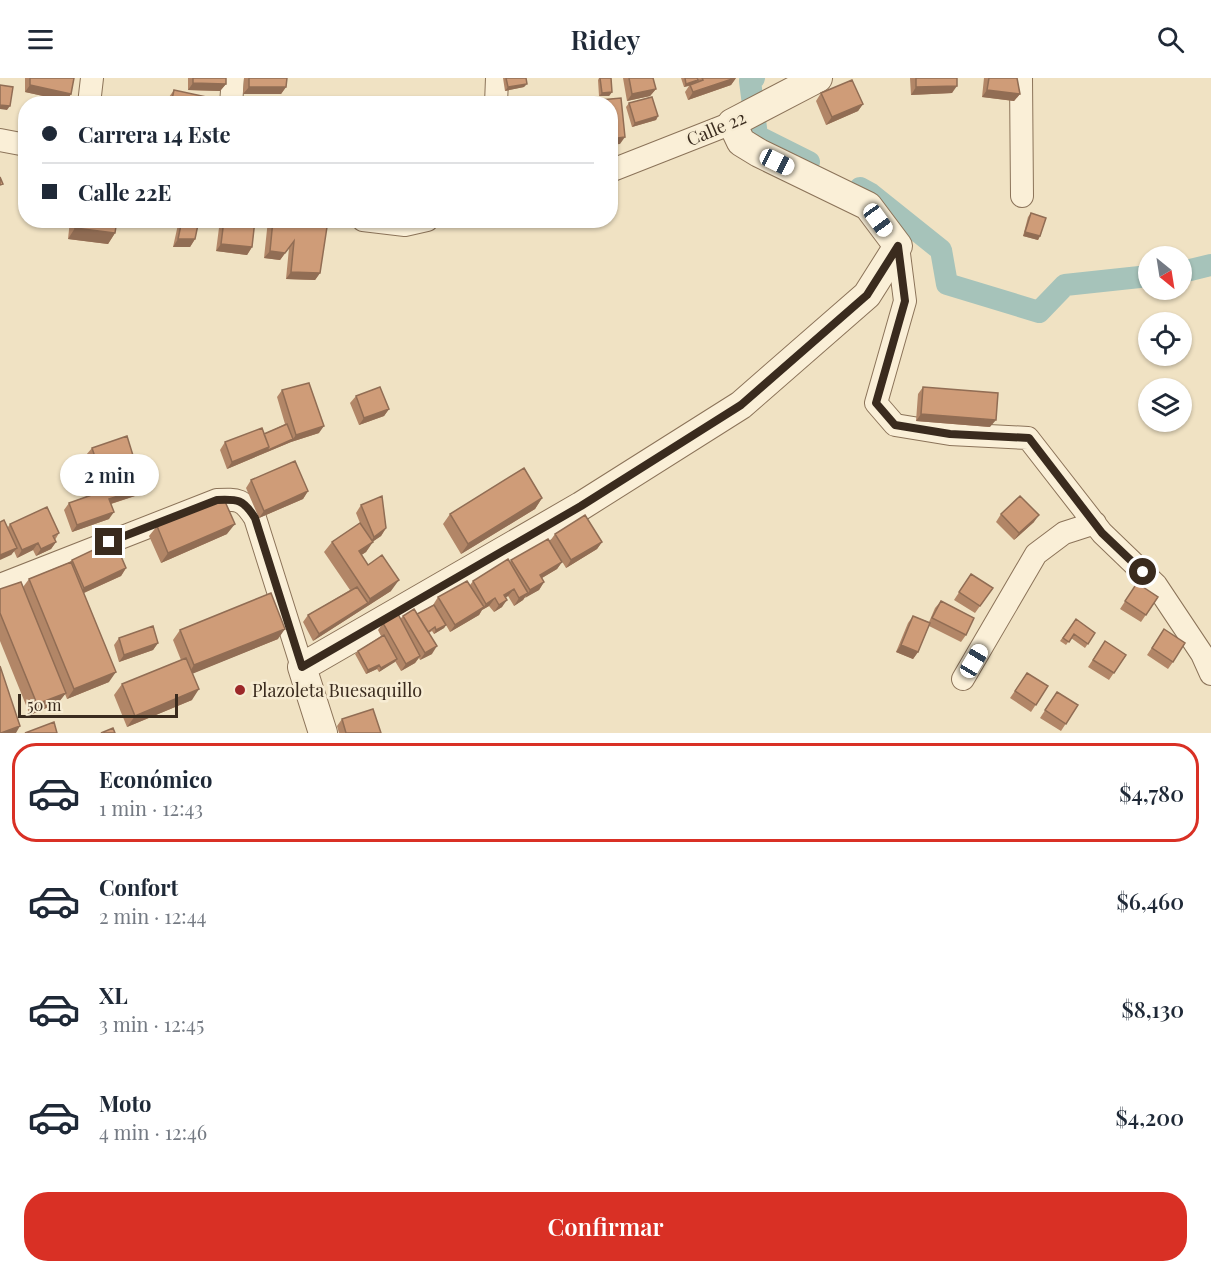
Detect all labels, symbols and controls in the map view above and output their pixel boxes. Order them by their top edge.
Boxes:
text: Ridey [571,21,640,57]
icon: menu [24,23,57,56]
icon: search [1154,23,1187,56]
street label: Calle 22 [683,105,749,151]
text: Carrera 14 Este [78,119,231,149]
car [757,146,797,178]
text: Calle 22E [78,177,172,207]
car [860,200,896,240]
north arrow [1138,246,1192,300]
map controls [1138,246,1192,432]
button: locate [1138,312,1192,366]
button: layers [1138,378,1192,432]
callout: 2 min [60,455,158,497]
text: 2 min [84,461,135,488]
route end [95,528,122,555]
route start [1129,558,1156,585]
car [957,641,991,681]
place label: Plazoleta Buesaquillo [252,678,422,702]
marker: Plazoleta Buesaquillo [233,683,247,697]
scale bar [18,691,178,718]
text: 50 m [27,694,61,715]
text: Económico [99,764,212,794]
icon: car [27,766,81,820]
text: $4,780 [1119,778,1184,808]
text: 1 min · 12:43 [99,794,203,821]
text: Confort [99,872,178,902]
icon: car [27,874,81,928]
text: $6,460 [1117,886,1184,916]
text: 2 min · 12:44 [99,902,206,929]
text: XL [99,980,128,1010]
icon: car [27,982,81,1036]
text: $8,130 [1121,994,1184,1024]
text: 3 min · 12:45 [99,1010,204,1037]
text: Moto [99,1088,152,1118]
icon: car [27,1090,81,1144]
text: $4,200 [1116,1102,1184,1132]
text: 4 min · 12:46 [99,1118,207,1145]
button: Confirmar [24,1192,1187,1261]

